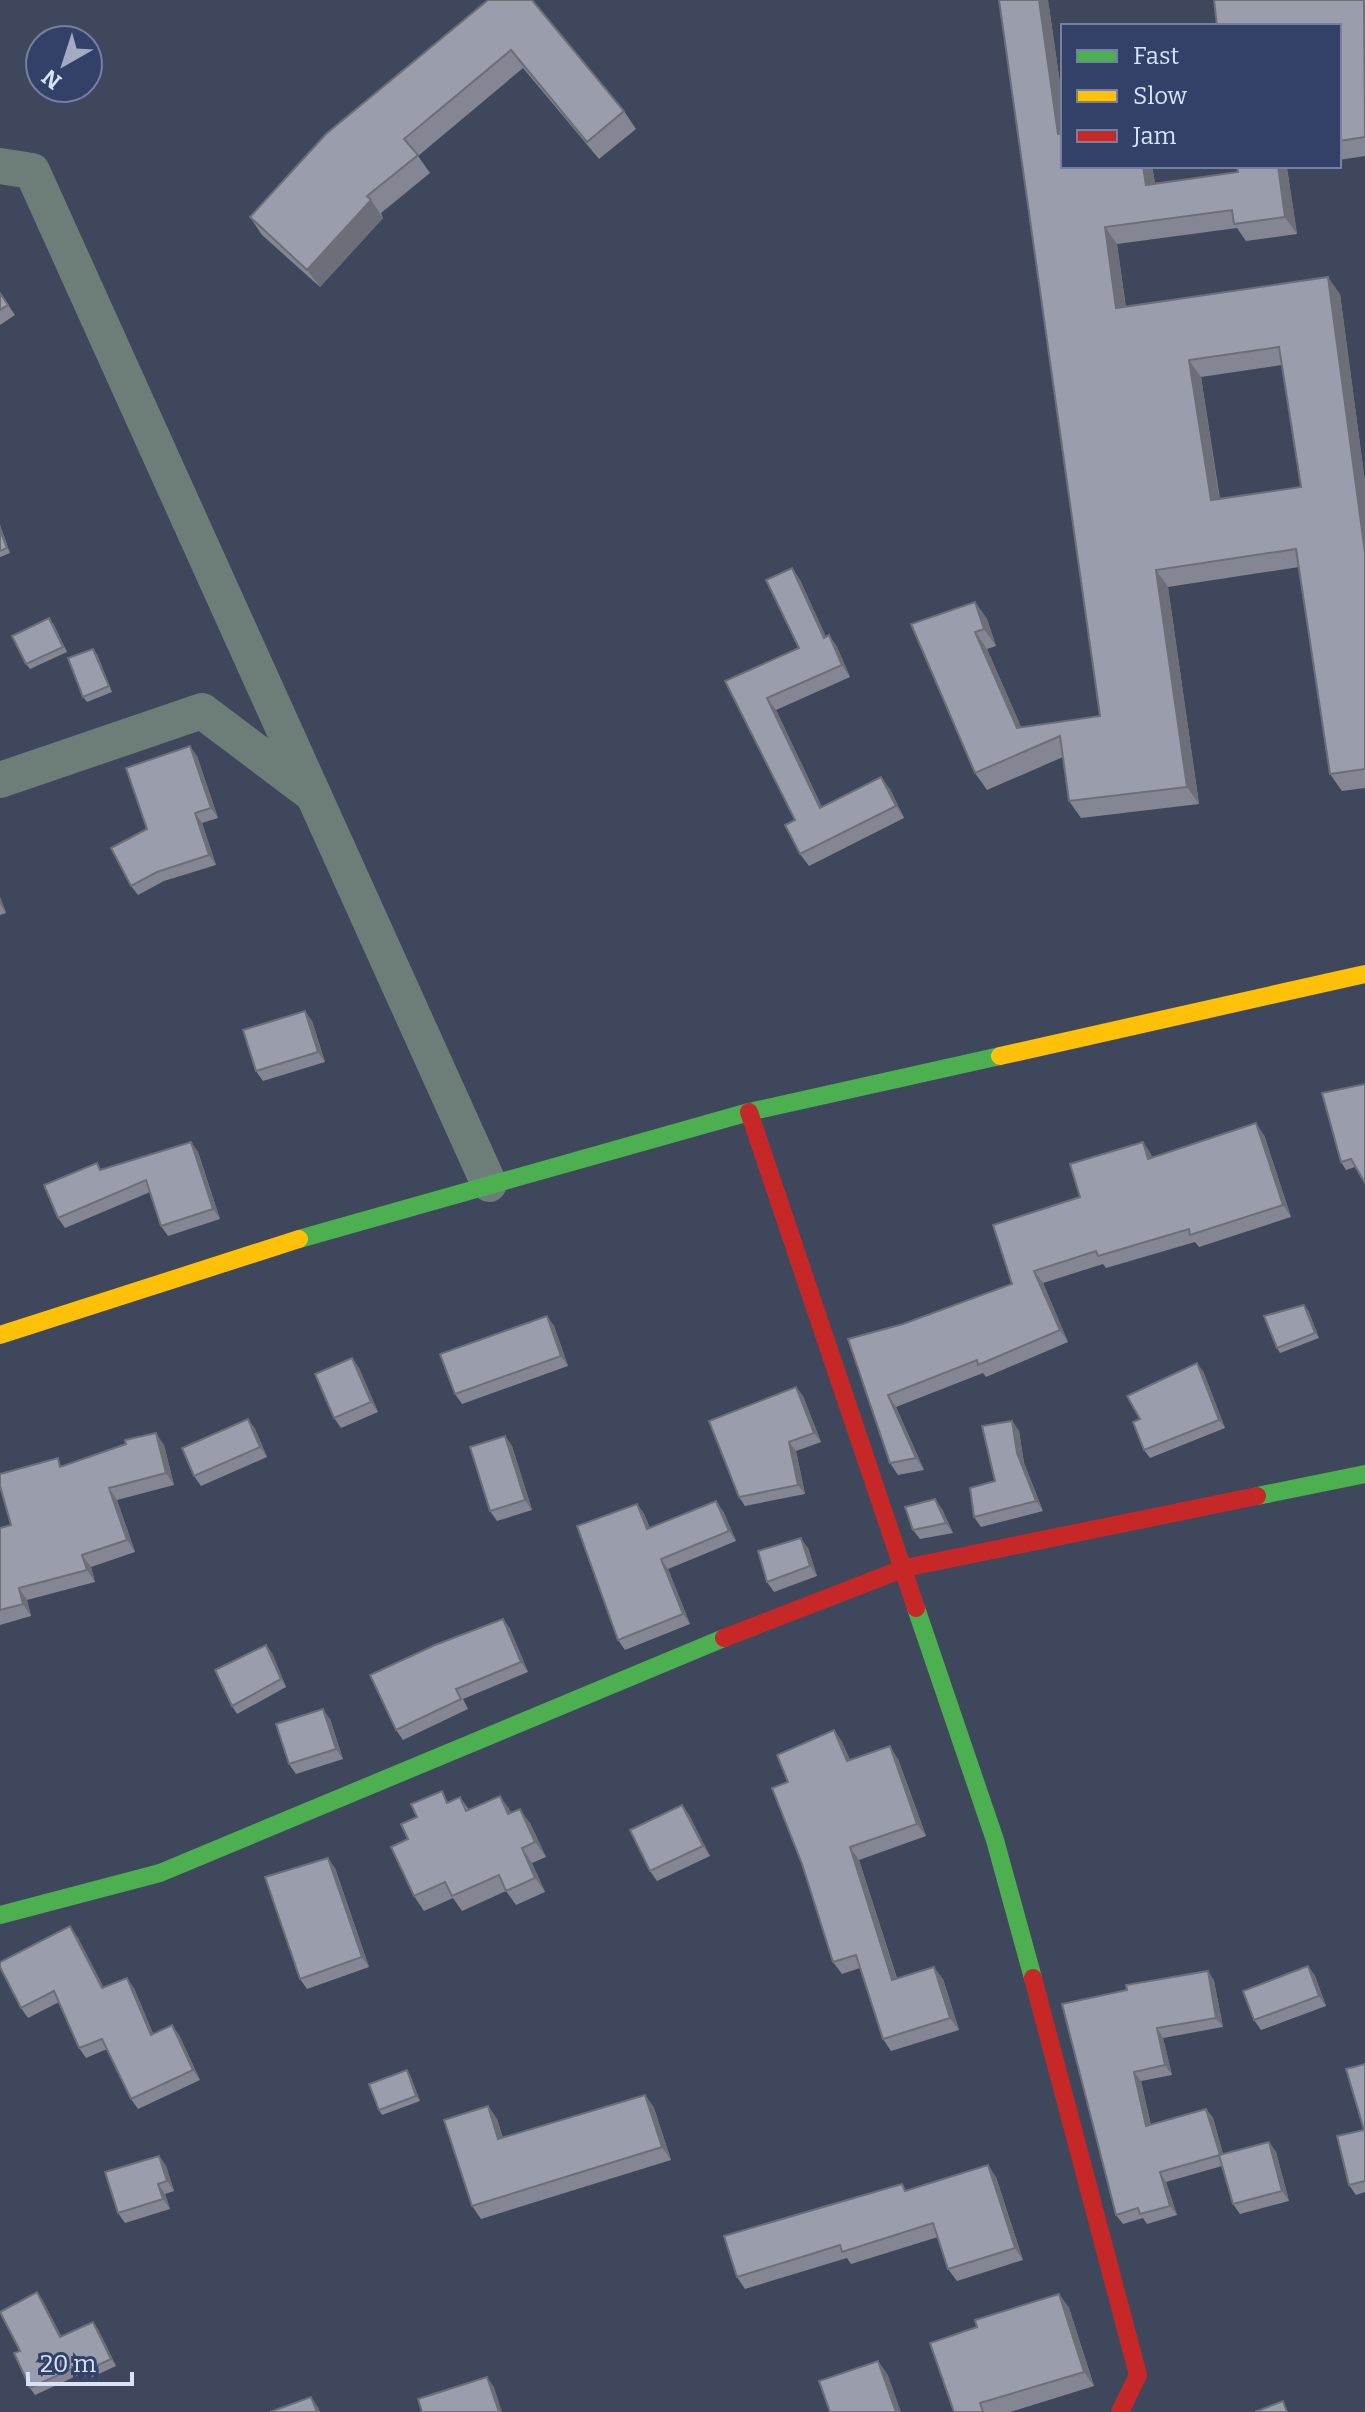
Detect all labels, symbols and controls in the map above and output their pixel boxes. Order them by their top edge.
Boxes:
north arrow [24,24,104,104]
legend [1061,24,1341,168]
text: Fast [1133,42,1179,70]
text: N [37,63,67,95]
text: Slow [1133,82,1188,110]
text: Jam [1132,122,1177,150]
scale bar [28,2336,132,2386]
text: 20 m [40,2350,96,2378]

